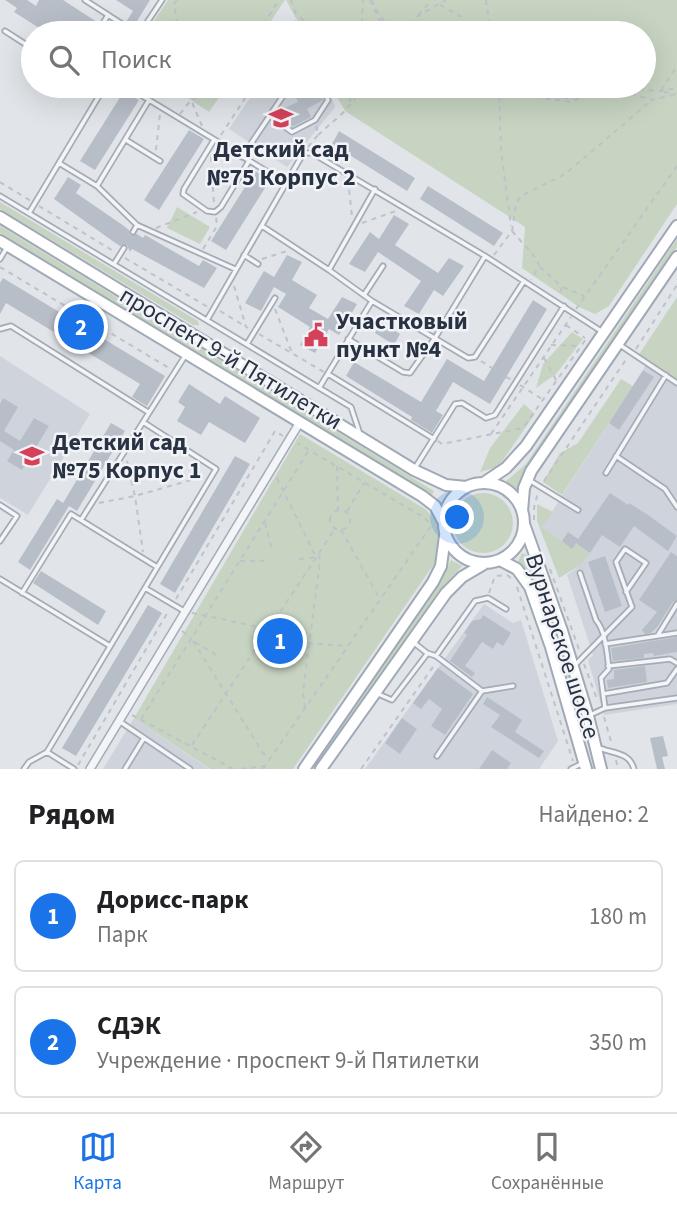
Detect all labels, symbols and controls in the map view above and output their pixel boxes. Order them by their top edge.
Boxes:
search box [21,21,656,98]
icon: search [45,41,83,79]
text: Поиск [101,41,171,78]
school or university icon: Детский сад №75 Корпус 2 [267,104,295,132]
place label: Детский сад №75 Корпус 2 [206,132,356,195]
street label: проспект 9-й Пятилетки [113,278,349,439]
pin: 2 [58,301,104,353]
place label: Участковый пункт №4 [336,304,468,367]
public building icon: Участковый пункт №4 [302,321,330,349]
place label: Детский сад №75 Корпус 1 [52,425,202,488]
school or university icon: Детский сад №75 Корпус 1 [18,442,46,470]
your location [440,500,474,534]
street label: Вурнарское шоссе [516,549,609,743]
pin: 1 [257,615,303,667]
text: Рядом [28,793,116,836]
text: Найдено: 2 [539,798,649,831]
text: Дорисс-парк [97,881,248,918]
text: 1 [47,900,59,933]
text: 180 m [589,900,647,933]
text: Парк [97,918,148,951]
text: СДЭК [97,1007,161,1044]
text: 2 [47,1026,59,1059]
text: 350 m [589,1026,647,1059]
text: Учреждение · проспект 9-й Пятилетки [97,1044,480,1077]
tab: Карта [73,1128,122,1197]
tab: Маршрут [268,1128,345,1197]
tab: Сохранённые [491,1128,604,1197]

